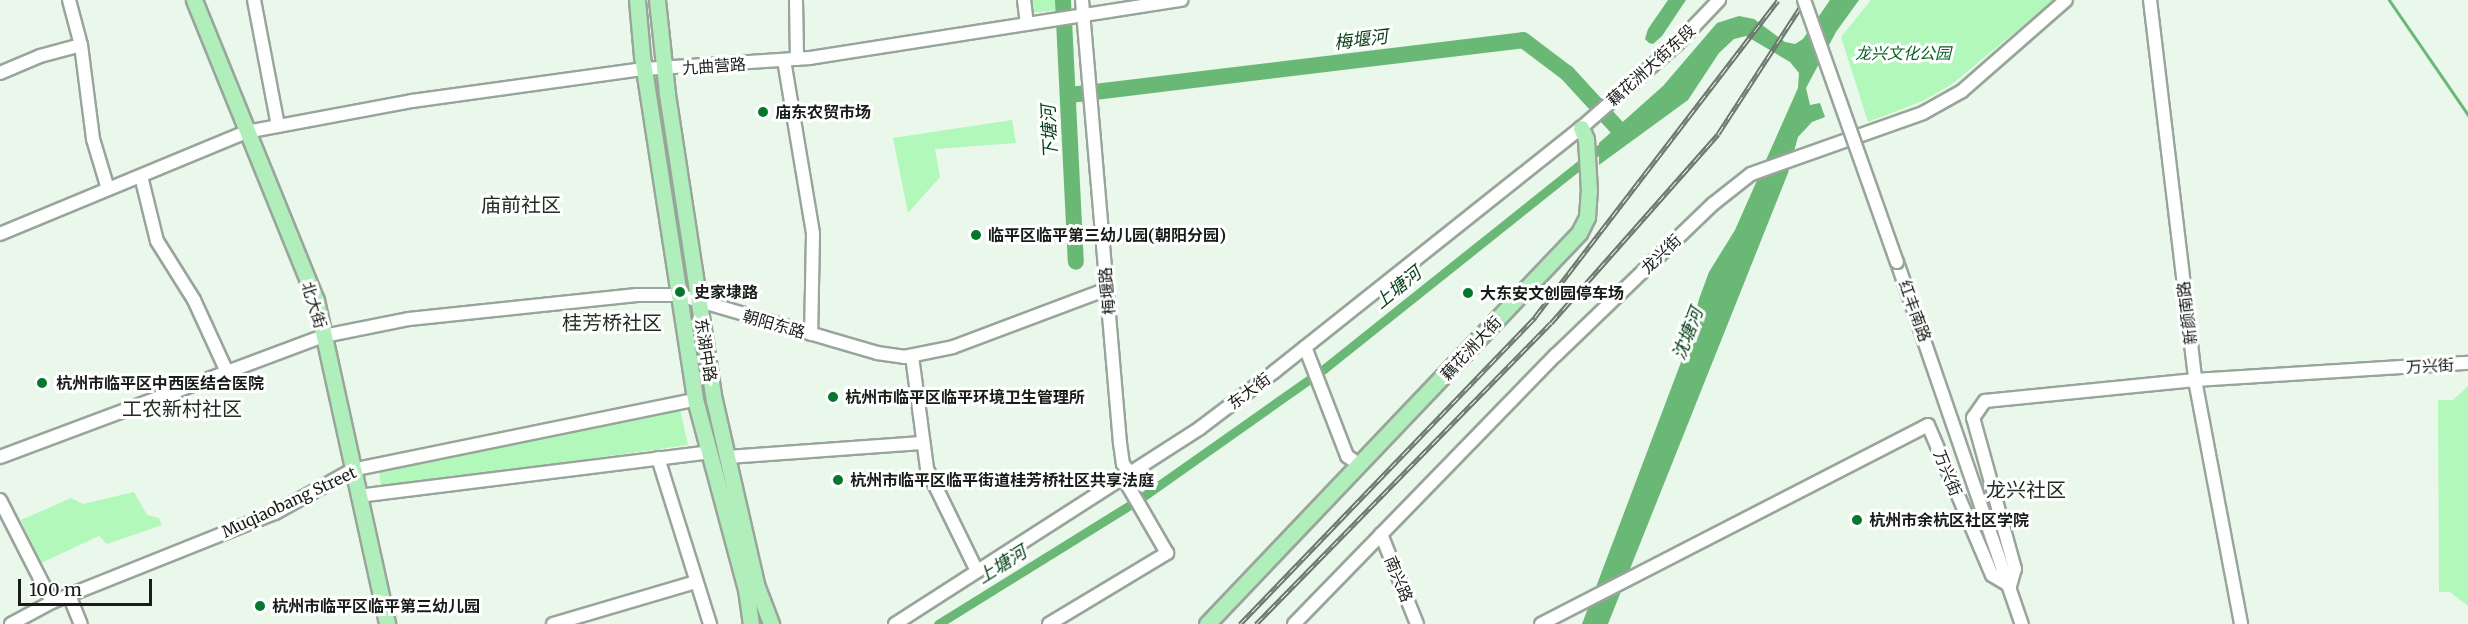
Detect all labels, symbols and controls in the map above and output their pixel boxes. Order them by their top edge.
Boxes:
street label: 藕花洲大街东段 [1603,20,1699,110]
water label: 梅堰河 [1333,26,1389,54]
park label: 龙兴文化公园 [1855,43,1951,63]
street label: 九曲营路 [681,54,747,78]
place label: 庙东农贸市场 [775,102,871,122]
water label: 下塘河 [1038,104,1062,160]
marker: 庙东农贸市场 [756,105,770,119]
district label: 庙前社区 [481,192,561,216]
place label: 临平区临平第三幼儿园(朝阳分园) [988,225,1226,245]
marker: 临平区临平第三幼儿园(朝阳分园) [969,228,983,242]
street label: 龙兴街 [1637,230,1685,278]
water label: 上塘河 [1370,263,1426,313]
street label: 梅堰路 [1095,266,1119,316]
street label: 红丰南路 [1895,278,1935,344]
street label: 北大街 [298,279,330,331]
street label: 新颜南路 [2174,280,2200,346]
place label: 史家埭路 [694,282,758,302]
marker: 史家埭路 [671,283,689,301]
place label: 大东安文创园停车场 [1480,283,1624,303]
marker: 大东安文创园停车场 [1461,286,1475,300]
water label: 沈塘河 [1668,305,1708,363]
street label: 朝阳东路 [741,306,807,342]
district label: 桂芳桥社区 [562,310,662,334]
street label: 藕花洲大街 [1437,312,1505,384]
street label: 东湖中路 [692,317,720,383]
street label: 万兴街 [2406,355,2454,377]
street label: 东大街 [1224,369,1274,413]
place label: 杭州市临平区中西医结合医院 [56,373,264,393]
marker: 杭州市临平区中西医结合医院 [33,374,51,392]
place label: 杭州市临平区临平环境卫生管理所 [845,387,1085,407]
marker: 杭州市临平区临平环境卫生管理所 [826,390,840,404]
district label: 工农新村社区 [122,396,242,420]
street label: 万兴街 [1930,447,1966,499]
street label: Muqiaobang Street [219,462,359,542]
place label: 杭州市临平区临平街道桂芳桥社区共享法庭 [850,470,1154,490]
marker: 杭州市临平区临平街道桂芳桥社区共享法庭 [831,473,845,487]
district label: 龙兴社区 [1986,477,2066,501]
place label: 杭州市余杭区社区学院 [1869,510,2029,530]
marker: 杭州市余杭区社区学院 [1850,513,1864,527]
water label: 上塘河 [973,542,1031,588]
street label: 南兴路 [1381,553,1417,605]
scale bar [21,567,154,605]
text: 100 m [29,578,82,601]
place label: 杭州市临平区临平第三幼儿园 [272,596,480,616]
marker: 杭州市临平区临平第三幼儿园 [253,599,267,613]

